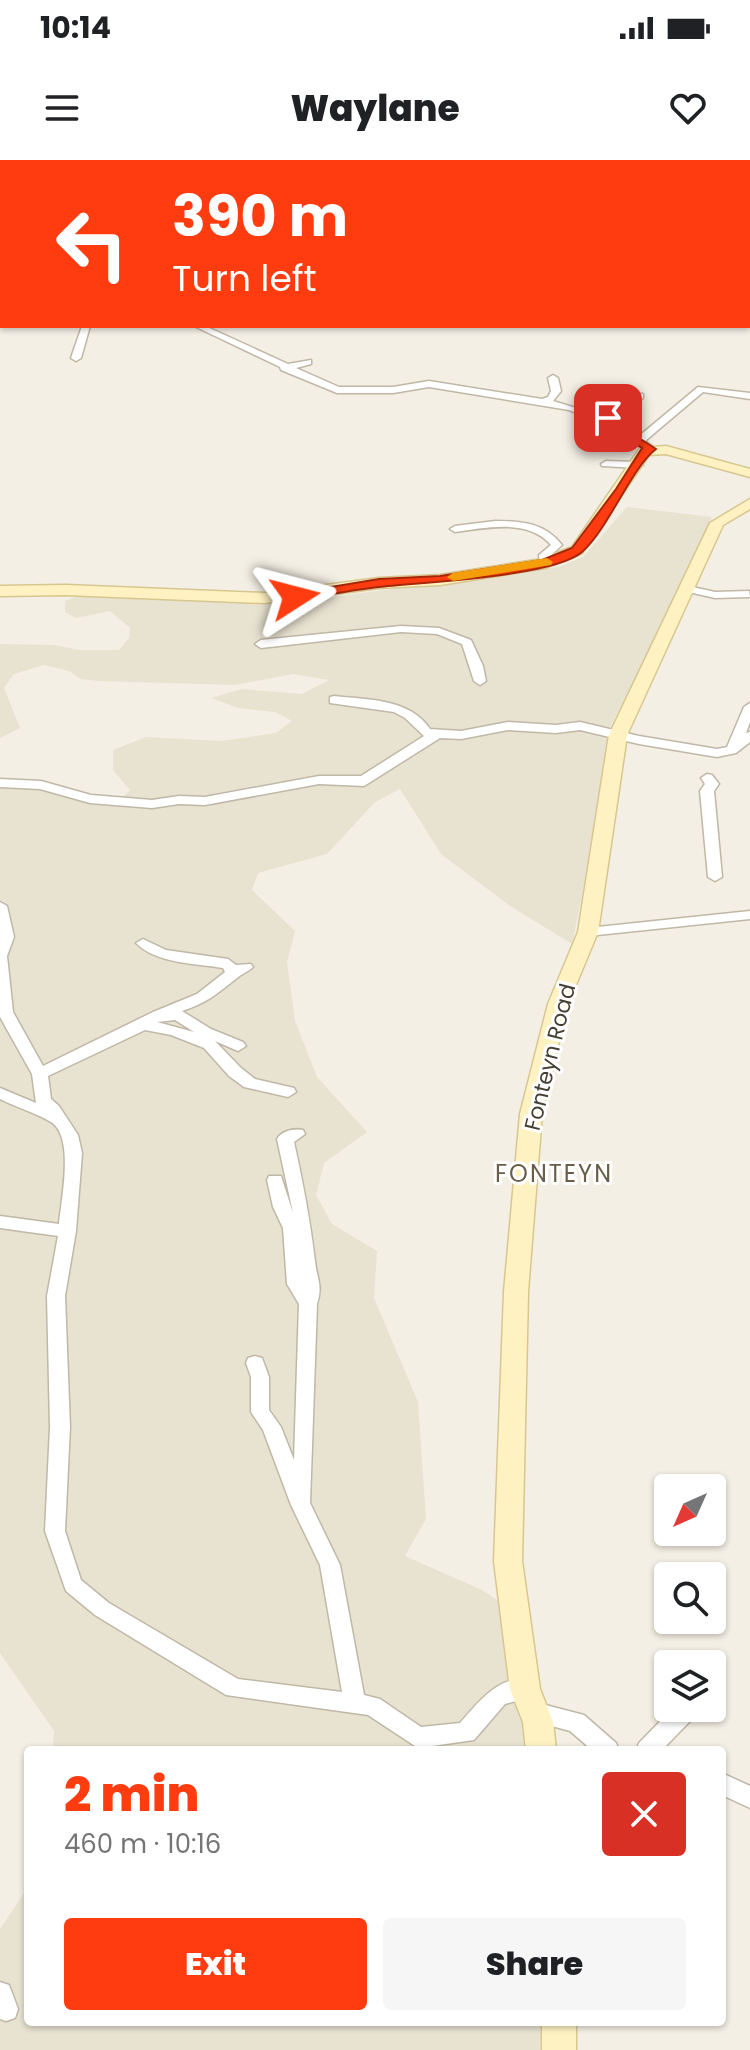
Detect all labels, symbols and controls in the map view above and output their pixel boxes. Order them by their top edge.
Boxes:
text: 10:14 [40,6,111,49]
text: Waylane [290,83,460,134]
icon: menu [40,86,84,130]
icon: heart [666,86,710,130]
text: 390 m [172,177,348,256]
icon: left [40,192,144,296]
text: Turn left [172,253,317,304]
pin [574,384,642,452]
icon: arrive [586,396,630,440]
position arrow [253,555,337,639]
street label: Fonteyn Road [517,980,583,1134]
district label: FONTEYN [495,1157,613,1190]
north arrow [654,1474,726,1546]
map controls [654,1474,726,1722]
button: search [654,1562,726,1634]
button: layers [654,1650,726,1722]
text: 2 min [64,1761,199,1828]
button: close [602,1772,686,1856]
text: 460 m · 10:16 [64,1826,221,1862]
button: Exit [64,1918,367,2010]
button: Share [383,1918,686,2010]

